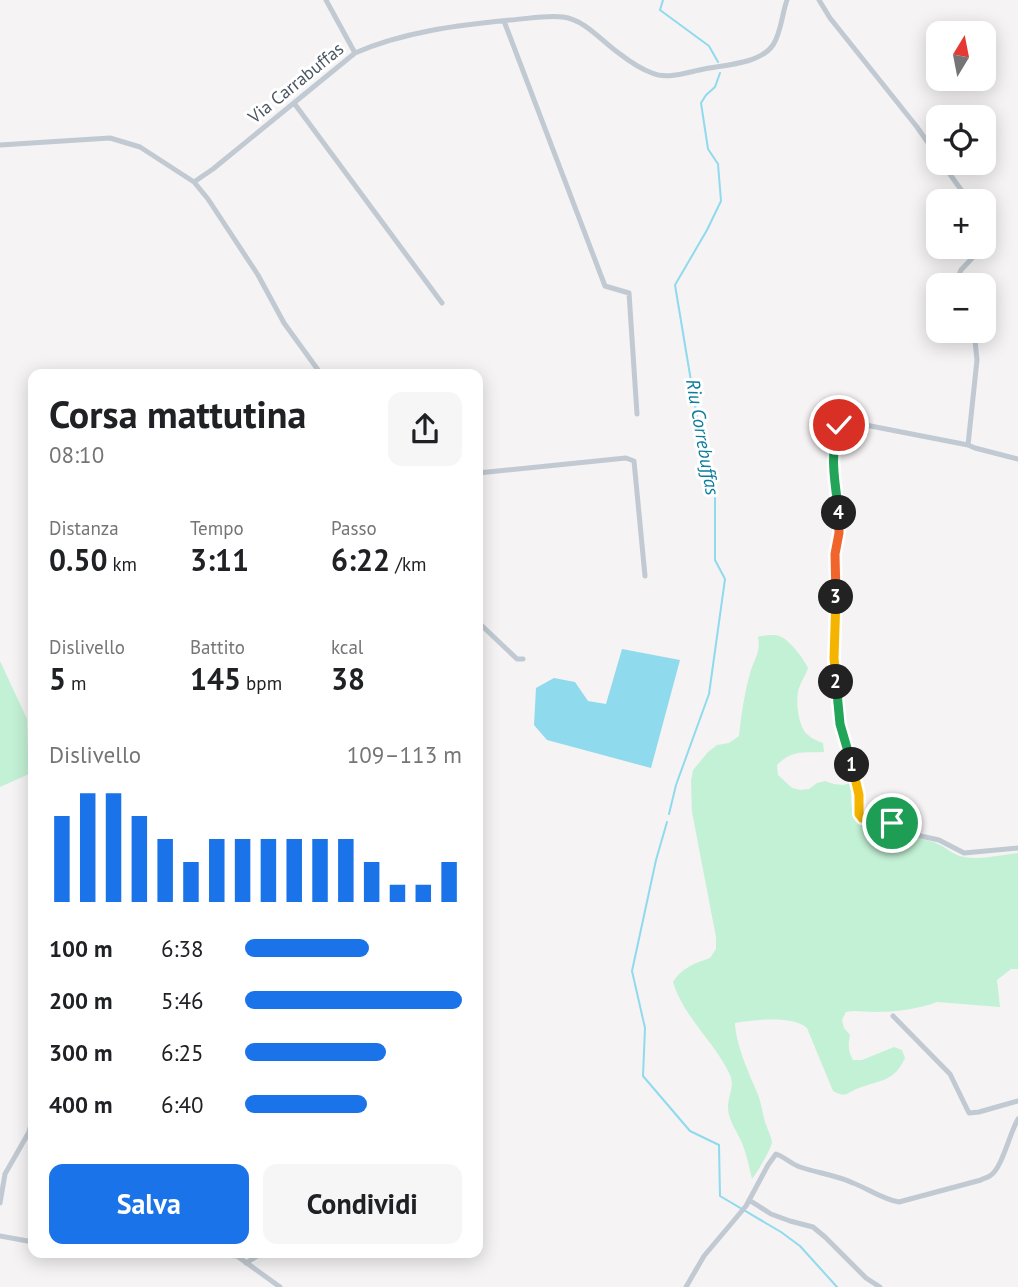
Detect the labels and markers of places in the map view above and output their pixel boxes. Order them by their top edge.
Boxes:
pin [809,395,869,455]
pin: 4 [822,496,856,530]
pin: 3 [818,580,854,614]
pin: 2 [818,664,854,700]
pin: 1 [834,748,870,782]
pin [862,793,922,853]

